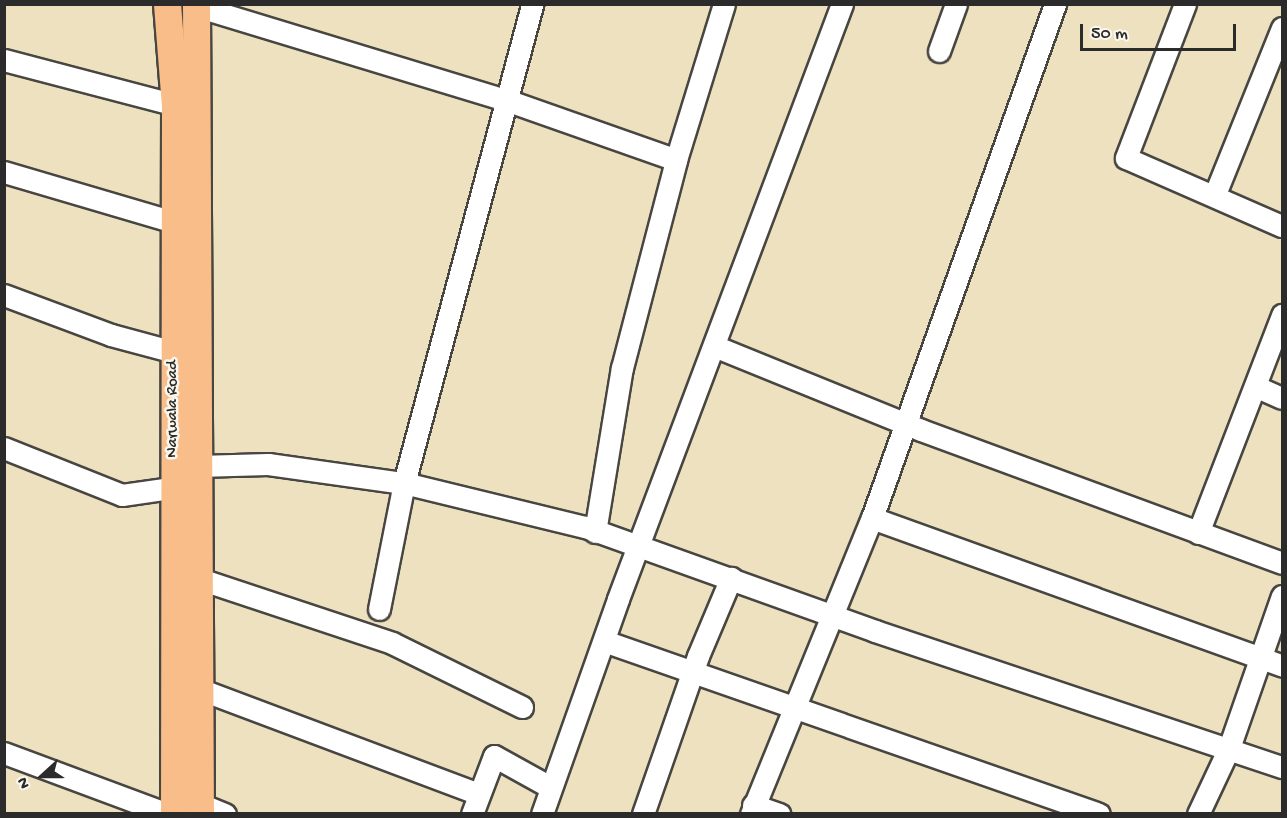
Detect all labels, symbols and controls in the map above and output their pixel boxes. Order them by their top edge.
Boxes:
scale bar [1083,12,1239,50]
text: 50 m [1091,24,1128,45]
street label: Narwala Road [164,360,184,458]
north arrow [12,746,72,806]
text: N [14,774,35,791]

